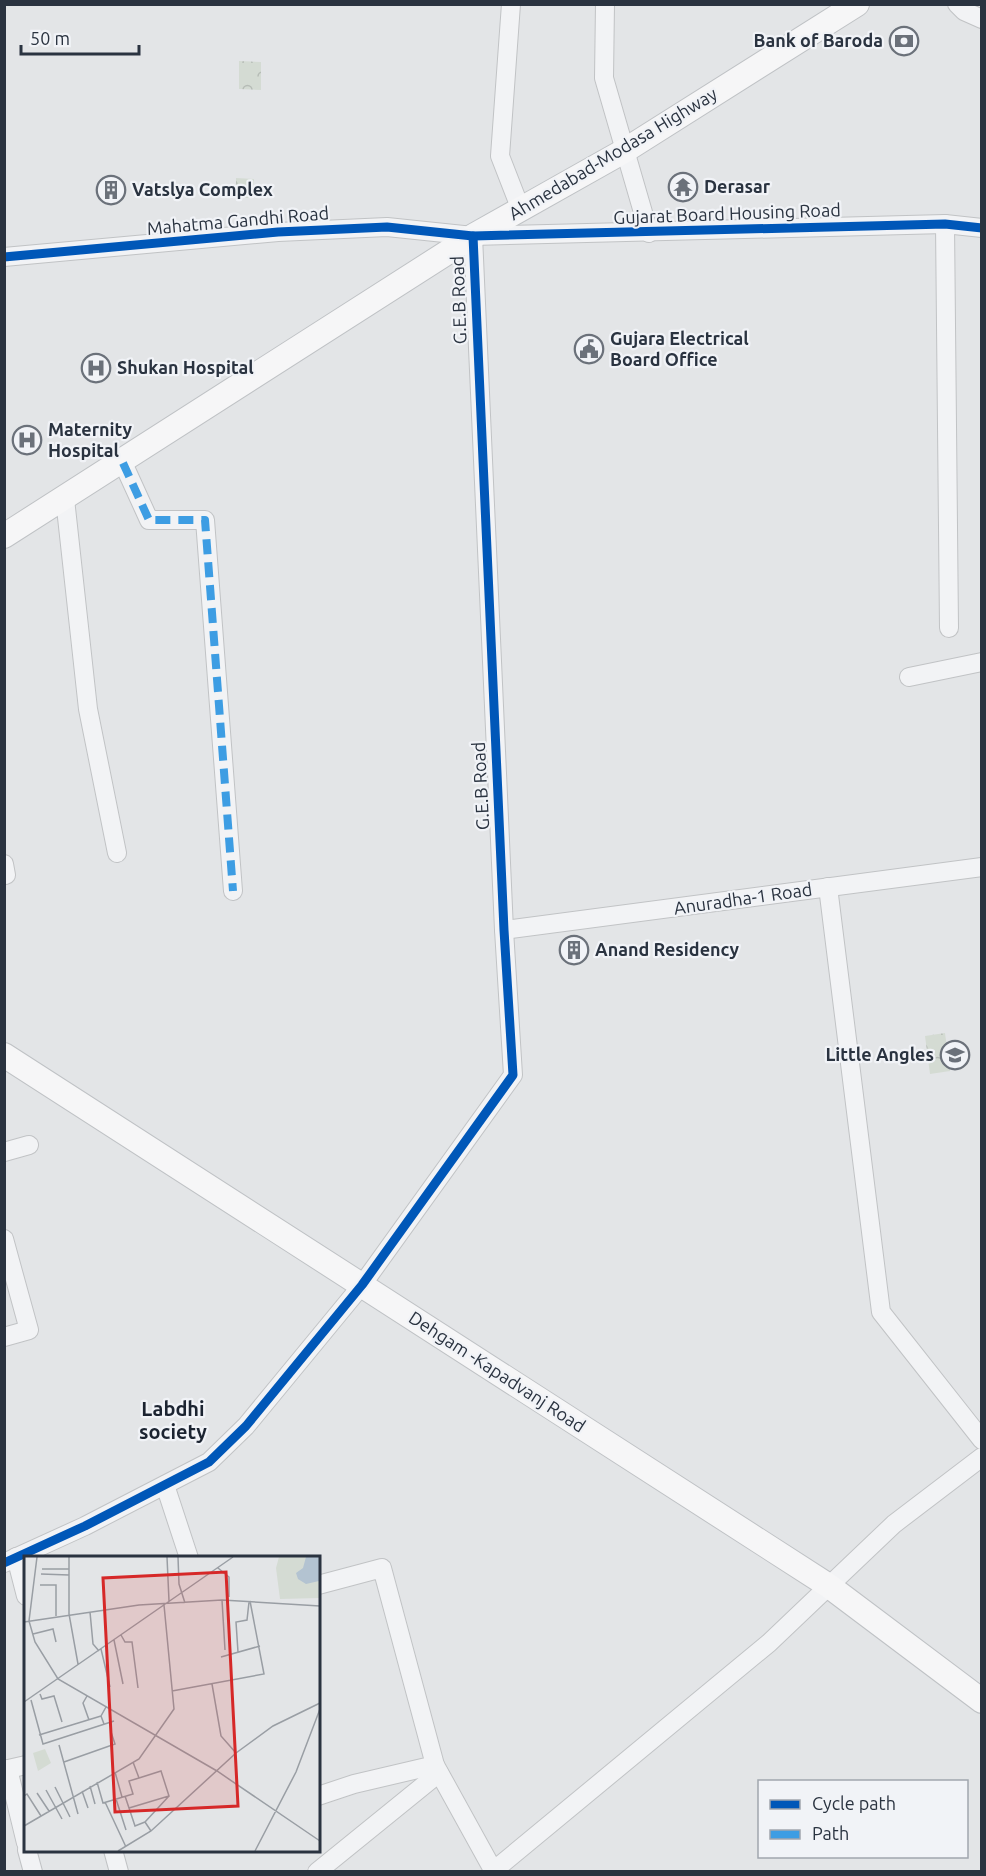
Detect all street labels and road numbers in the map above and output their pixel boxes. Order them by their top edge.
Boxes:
street label: Ahmedabad-Modasa Highway [505,83,720,223]
street label: Gujarat Board Housing Road [613,199,841,227]
street label: Mahatma Gandhi Road [146,202,330,238]
street label: G.E.B Road [446,255,470,345]
street label: G.E.B Road [468,741,492,831]
street label: Anuradha-1 Road [672,878,813,918]
street label: Dehgam -Kapadvanj Road [406,1307,589,1436]

